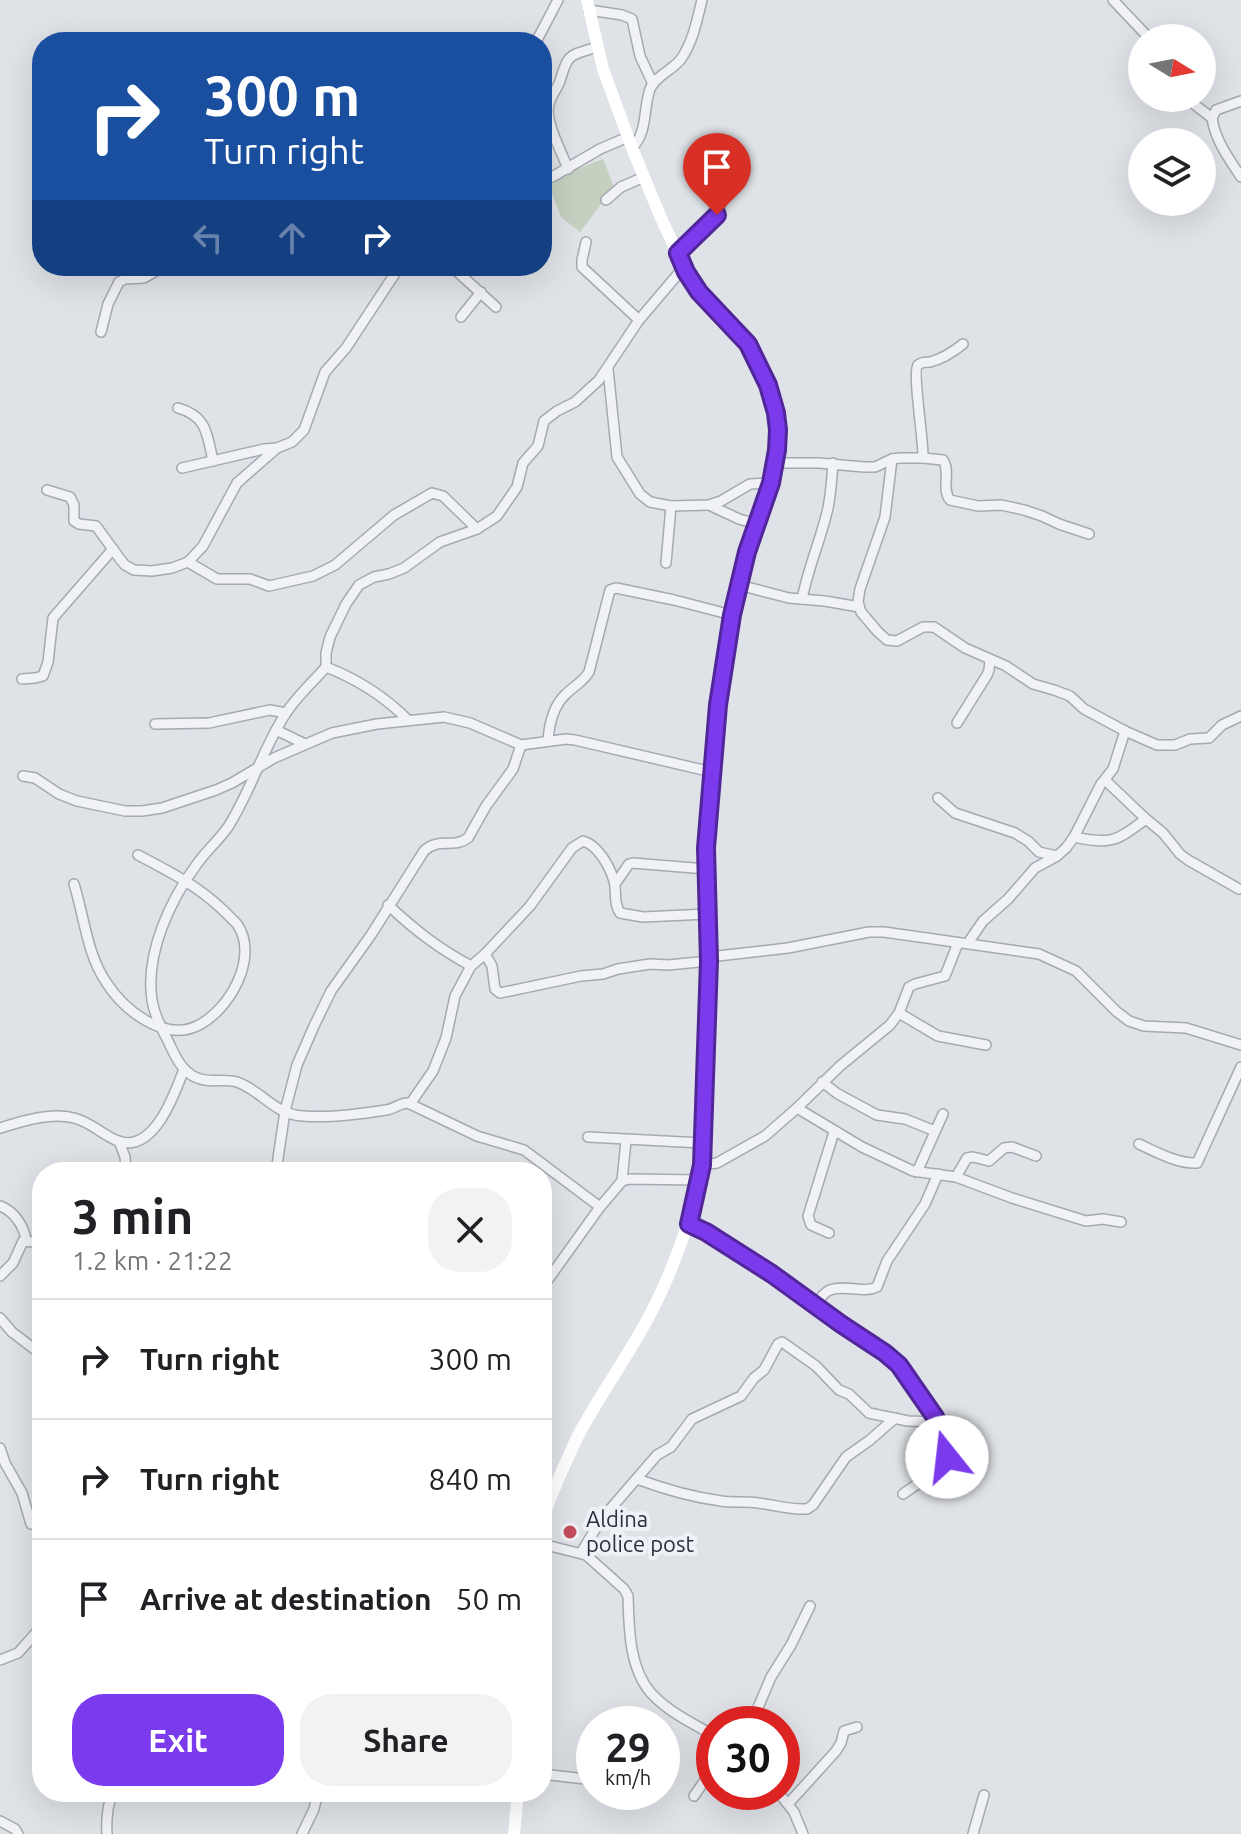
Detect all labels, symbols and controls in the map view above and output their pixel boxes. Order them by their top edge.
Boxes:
north arrow [1128,24,1216,112]
map controls [1128,24,1216,216]
icon: right [72,64,176,168]
text: 300 m [204,64,360,127]
button: layers [1128,128,1216,216]
text: Turn right [204,130,364,171]
pin [683,133,751,215]
icon: arrive [695,145,739,189]
icon: left [186,216,230,260]
icon: ahead [270,216,314,260]
icon: right [354,216,398,260]
button: close [428,1188,512,1272]
text: 3 min [72,1189,193,1243]
text: 1.2 km · 21:22 [72,1246,233,1275]
icon: right [72,1337,116,1381]
text: Turn right [140,1342,280,1376]
text: 300 m [428,1342,512,1376]
position arrow [905,1415,989,1499]
icon: right [72,1457,116,1501]
text: Turn right [140,1462,280,1496]
text: 840 m [428,1462,512,1496]
place label: Aldina police post [586,1506,694,1556]
marker: Aldina police post [561,1523,579,1541]
icon: arrive [72,1577,116,1621]
text: Arrive at destination [140,1582,432,1616]
text: 50 m [456,1582,522,1616]
button: Exit [72,1694,284,1786]
button: Share [300,1694,512,1786]
speed limit sign: 30 [696,1706,800,1810]
text: 29 [605,1725,651,1770]
text: km/h [605,1766,651,1789]

